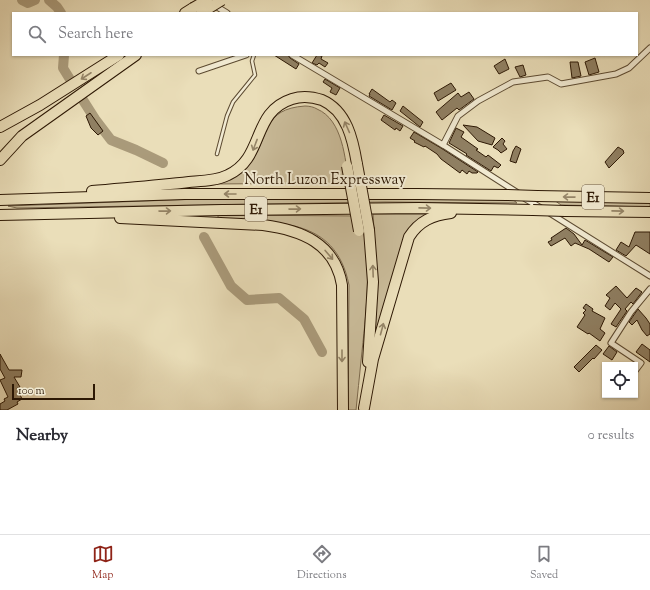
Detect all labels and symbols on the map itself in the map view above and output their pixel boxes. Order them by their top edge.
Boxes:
one-way arrow [81,72,92,80]
one-way arrow [343,121,350,133]
one-way arrow [250,139,258,151]
street label: North Luzon Expressway [244,170,406,191]
road number: E1 [582,185,604,209]
one-way arrow [224,190,237,198]
one-way arrow [563,193,576,201]
road number: E1 [245,197,267,221]
one-way arrow [418,204,431,212]
one-way arrow [288,205,301,213]
one-way arrow [158,207,171,215]
one-way arrow [611,208,624,215]
one-way arrow [325,250,334,261]
one-way arrow [369,265,377,278]
one-way arrow [379,323,386,336]
one-way arrow [339,349,346,362]
scale bar [12,382,95,401]

